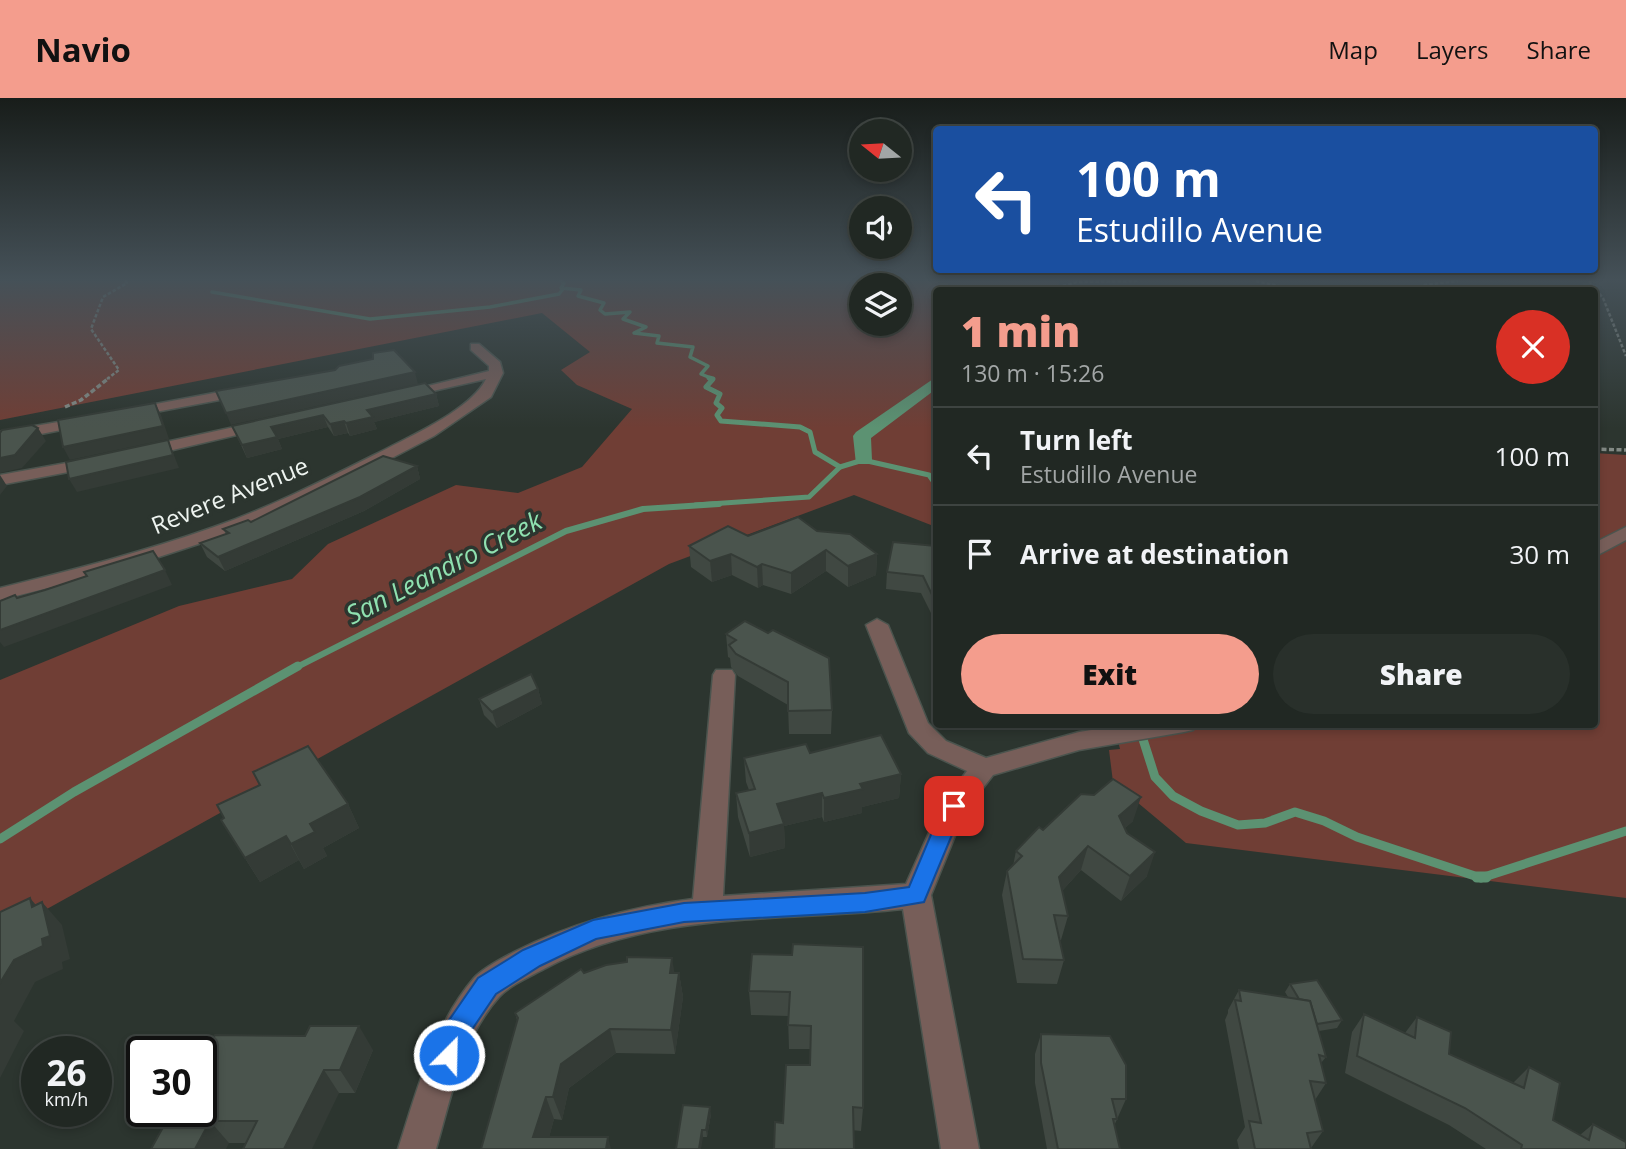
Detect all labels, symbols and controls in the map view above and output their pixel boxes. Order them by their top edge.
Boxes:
text: Navio [35,27,131,72]
text: Map [1328,33,1378,66]
text: Layers [1416,33,1489,66]
text: Share [1527,33,1591,66]
north arrow [849,119,912,182]
map controls [849,119,912,336]
text: 100 m [1076,145,1221,211]
icon: left [961,154,1052,245]
button: sound [849,196,912,259]
text: Estudillo Avenue [1076,208,1323,251]
button: layers [849,273,912,336]
text: 1 min [961,302,1080,359]
button: close [1496,310,1570,384]
text: 130 m · 15:26 [961,357,1104,389]
text: Turn left [1020,422,1132,458]
icon: left [961,437,999,475]
text: 100 m [1495,438,1570,474]
street label: Revere Avenue [146,448,313,541]
text: Estudillo Avenue [1020,458,1197,490]
water label: San Leandro Creek [339,502,549,632]
icon: arrive [961,535,999,573]
text: Arrive at destination [1020,536,1289,572]
text: 30 m [1509,536,1570,572]
button: Exit [961,634,1259,714]
button: Share [1273,634,1570,714]
pin [924,776,984,836]
icon: arrive [935,787,973,825]
position arrow [412,1018,486,1092]
speed limit sign: 30 [126,1036,217,1127]
text: 26 [46,1049,87,1096]
text: km/h [45,1087,88,1111]

